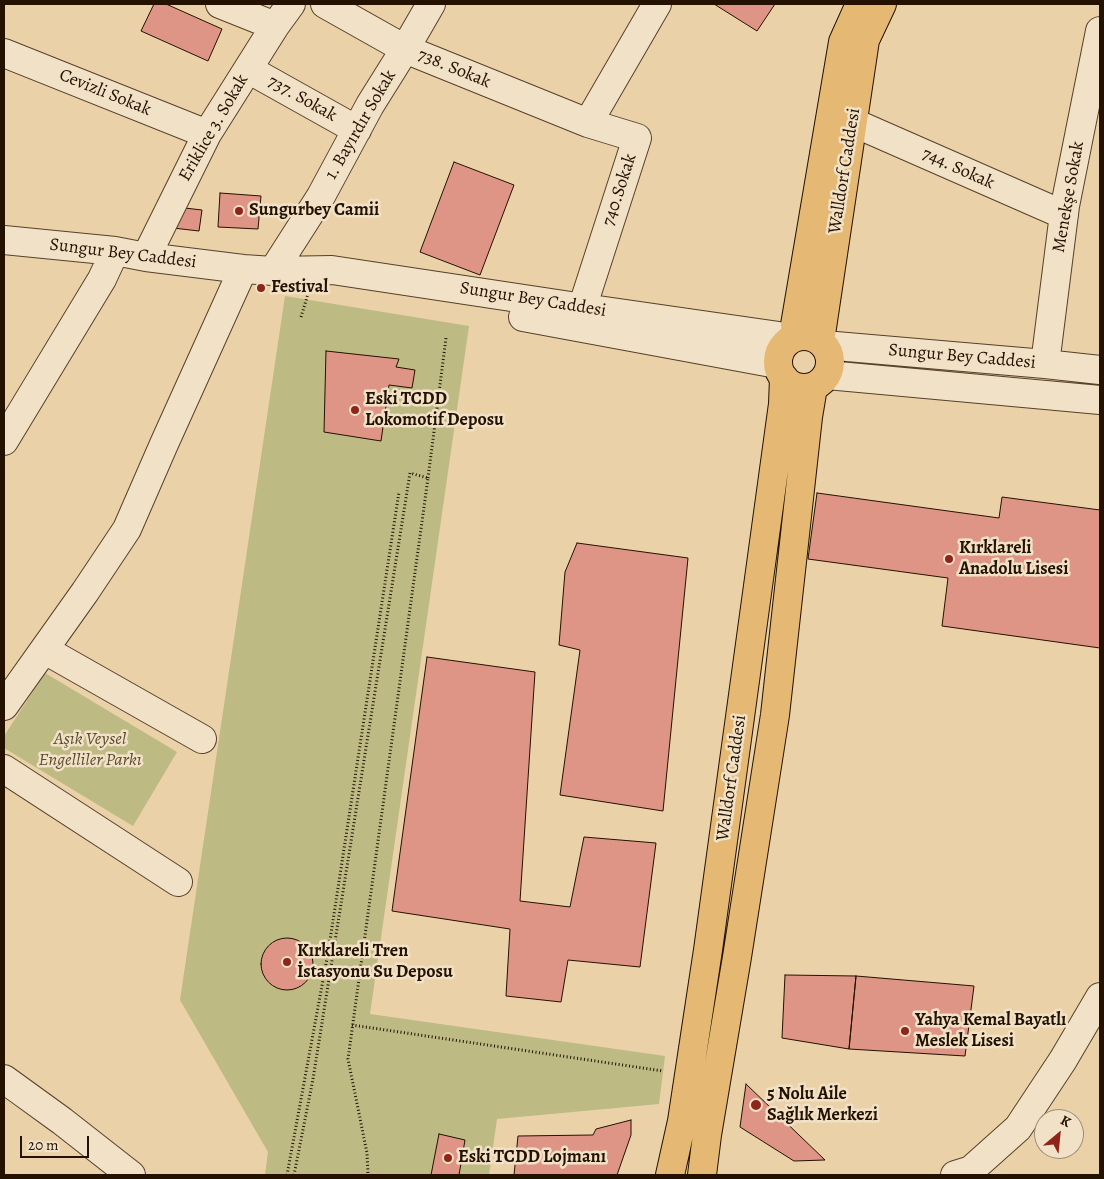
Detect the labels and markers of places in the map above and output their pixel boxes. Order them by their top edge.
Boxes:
place label: Sungurbey Camii [249,200,379,222]
marker: Sungurbey Camii [233,205,245,217]
place label: Festival [271,277,328,299]
marker: Festival [255,282,267,294]
place label: Eski TCDD Lokomotif Deposu [365,389,504,432]
marker: Eski TCDD Lokomotif Deposu [349,404,361,416]
place label: Kırklareli Anadolu Lisesi [959,538,1068,580]
marker: Kırklareli Anadolu Lisesi [943,553,955,565]
place label: Kırklareli Tren İstasyonu Su Deposu [297,941,453,984]
marker: Kırklareli Tren İstasyonu Su Deposu [281,956,293,968]
place label: Yahya Kemal Bayatlı Meslek Lisesi [915,1010,1066,1052]
marker: Yahya Kemal Bayatlı Meslek Lisesi [899,1025,911,1037]
place label: 5 Nolu Aile Sağlık Merkezi [767,1084,878,1126]
marker: 5 Nolu Aile Sağlık Merkezi [749,1098,763,1112]
place label: Eski TCDD Lojmanı [458,1147,606,1169]
marker: Eski TCDD Lojmanı [442,1152,454,1164]

